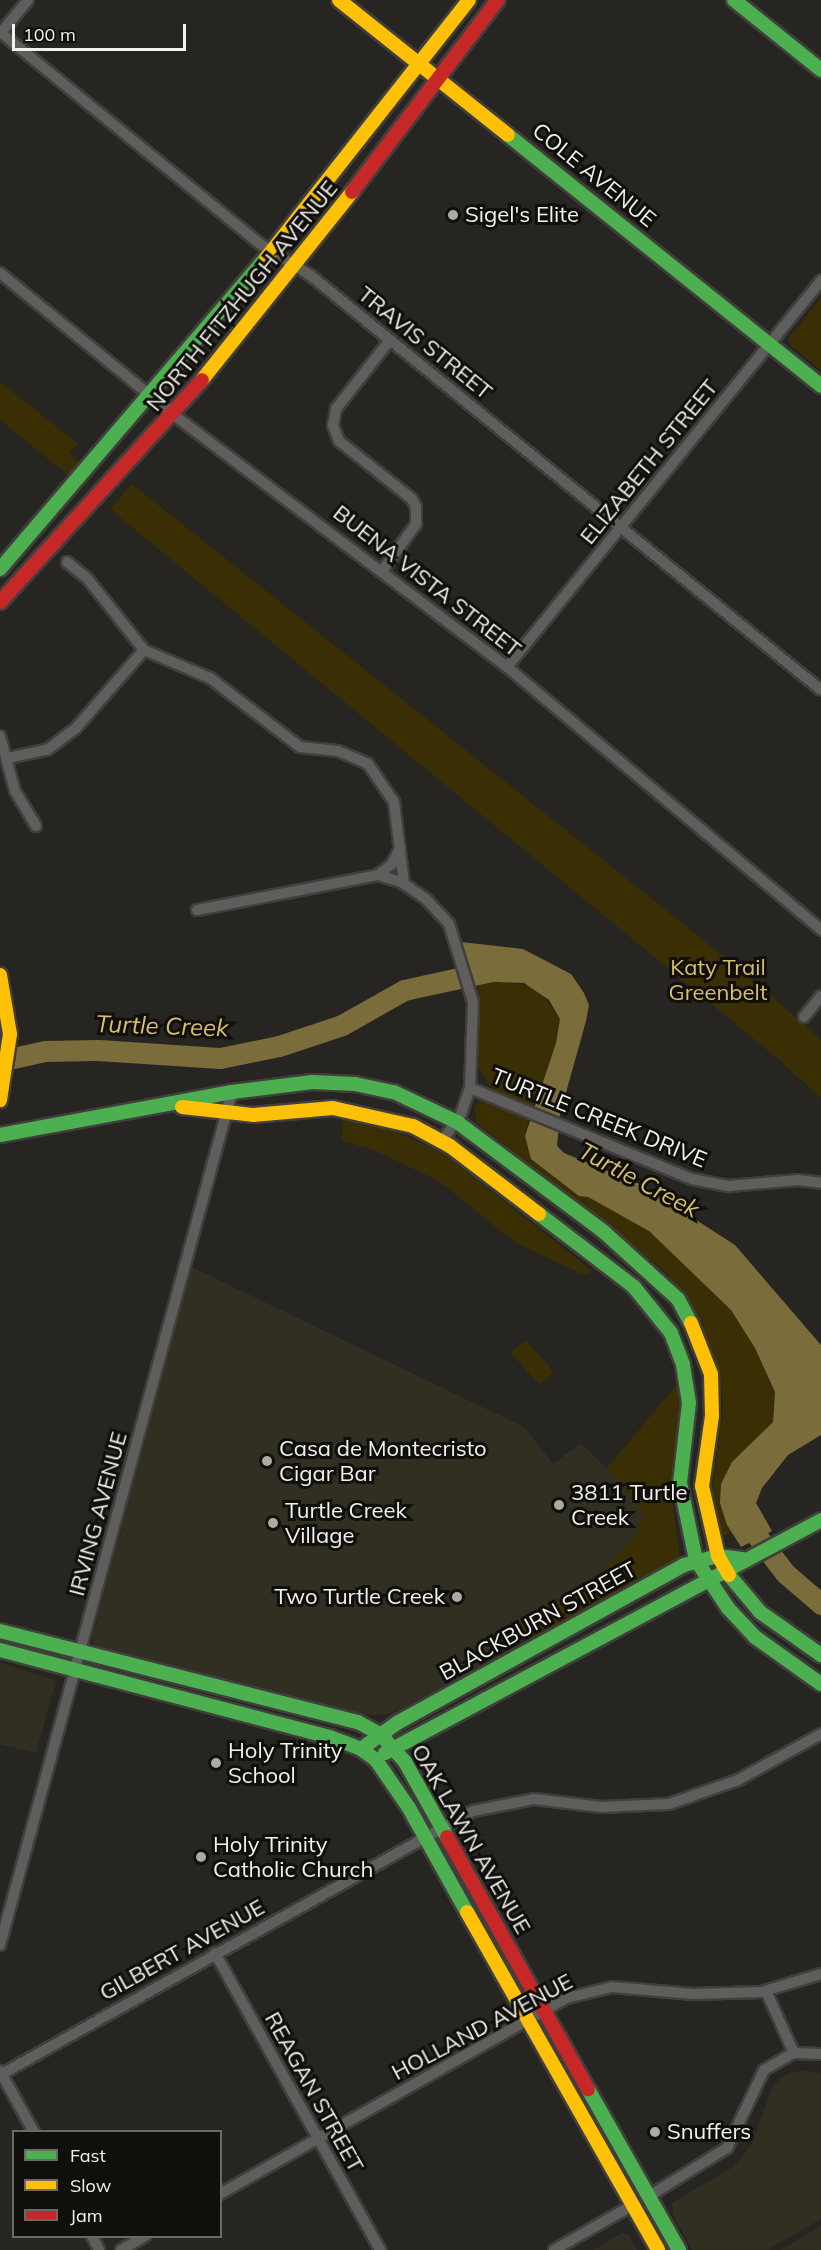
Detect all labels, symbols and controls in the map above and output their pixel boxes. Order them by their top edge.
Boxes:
scale bar [15,12,189,50]
text: 100 m [23,23,76,46]
street label: COLE AVENUE [527,117,661,233]
street label: NORTH FITZHUGH AVENUE [141,175,343,417]
place label: Sigel's Elite [465,202,579,228]
marker: Sigel's Elite [446,208,460,222]
street label: TRAVIS STREET [353,281,497,405]
street label: ELIZABETH STREET [575,374,723,550]
street label: BUENA VISTA STREET [328,499,526,663]
park label: Katy Trail Greenbelt [669,954,767,1005]
water label: Turtle Creek [95,1009,229,1043]
street label: TURTLE CREEK DRIVE [488,1063,710,1173]
water label: Turtle Creek [574,1136,704,1224]
street label: IRVING AVENUE [63,1429,133,1599]
place label: Casa de Montecristo Cigar Bar [279,1435,487,1486]
marker: Casa de Montecristo Cigar Bar [260,1454,274,1468]
place label: 3811 Turtle Creek [571,1479,687,1530]
place label: Turtle Creek Village [285,1497,407,1548]
marker: 3811 Turtle Creek [552,1498,566,1512]
marker: Turtle Creek Village [266,1516,280,1530]
street label: BLACKBURN STREET [435,1556,641,1686]
place label: Two Turtle Creek [274,1584,445,1610]
marker: Two Turtle Creek [450,1590,464,1604]
place label: Holy Trinity School [228,1737,343,1789]
street label: OAK LAWN AVENUE [406,1740,536,1938]
marker: Holy Trinity School [209,1756,223,1770]
place label: Holy Trinity Catholic Church [213,1831,373,1882]
marker: Holy Trinity Catholic Church [194,1850,208,1864]
street label: GILBERT AVENUE [95,1894,269,2006]
street label: HOLLAND AVENUE [387,1968,577,2086]
street label: REAGAN STREET [259,2007,369,2177]
place label: Snuffers [667,2119,751,2145]
marker: Snuffers [648,2125,662,2139]
legend [12,2130,222,2238]
text: Fast [70,2144,106,2167]
text: Slow [70,2174,111,2197]
text: Jam [70,2204,103,2227]

